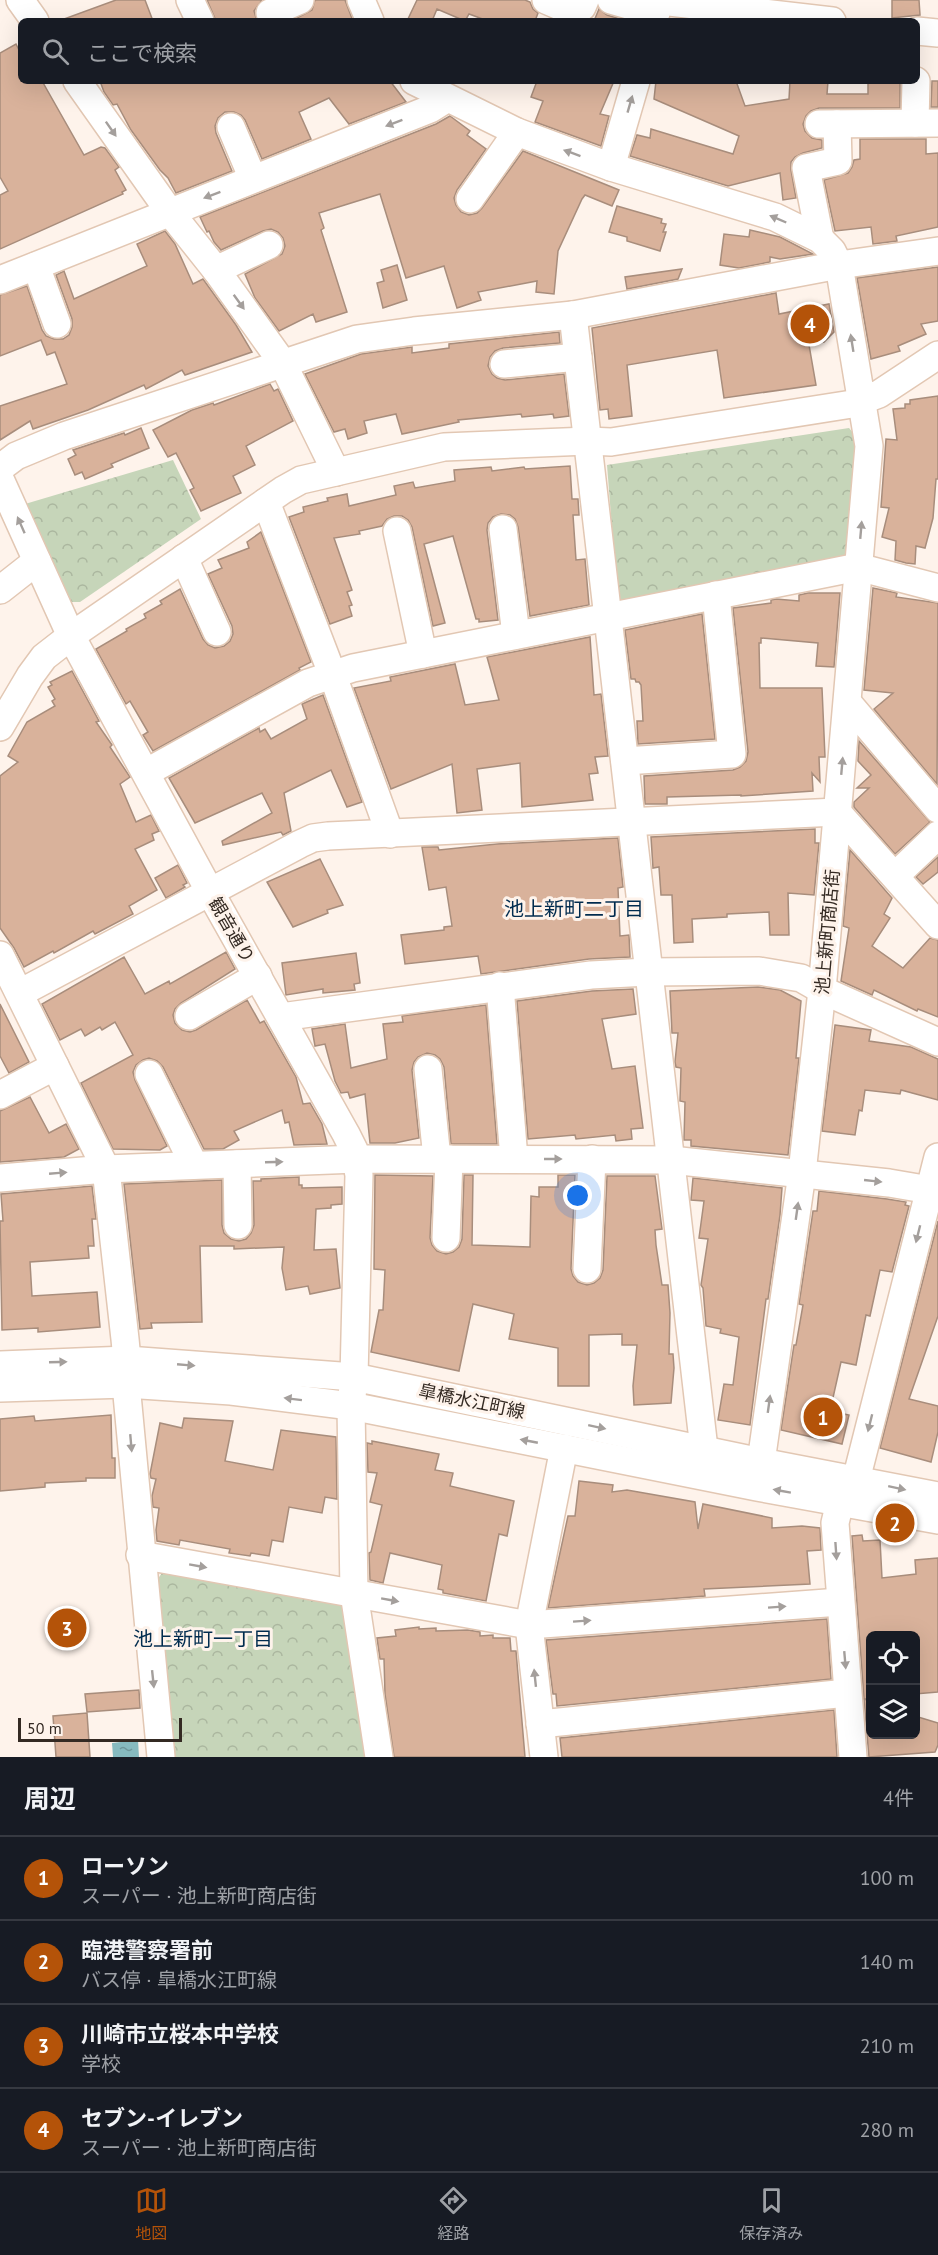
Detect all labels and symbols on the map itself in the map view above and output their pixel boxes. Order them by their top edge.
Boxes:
one-way arrow [626,95,635,113]
one-way arrow [384,119,402,129]
one-way arrow [105,120,117,136]
one-way arrow [563,147,581,157]
one-way arrow [203,190,221,200]
one-way arrow [768,214,786,224]
one-way arrow [233,294,245,310]
pin: 4 [790,302,830,346]
one-way arrow [847,334,856,353]
one-way arrow [16,516,26,534]
one-way arrow [856,521,866,540]
one-way arrow [837,757,847,776]
street label: 池上新町商店街 [810,868,844,996]
street label: 観音通り [204,893,260,967]
district label: 池上新町二丁目 [504,896,644,922]
one-way arrow [543,1154,562,1164]
one-way arrow [265,1158,284,1167]
one-way arrow [49,1168,68,1178]
one-way arrow [863,1176,882,1186]
your location [563,1181,592,1210]
one-way arrow [792,1202,801,1221]
one-way arrow [913,1224,923,1243]
one-way arrow [49,1358,68,1367]
one-way arrow [176,1360,195,1369]
street label: 皐橋水江町線 [417,1379,527,1423]
one-way arrow [284,1394,303,1404]
pin: 1 [804,1394,842,1440]
one-way arrow [765,1395,774,1414]
one-way arrow [865,1413,875,1432]
one-way arrow [587,1423,606,1432]
one-way arrow [126,1433,136,1452]
one-way arrow [520,1436,539,1445]
one-way arrow [888,1484,907,1493]
one-way arrow [773,1486,792,1495]
pin: 2 [876,1500,914,1546]
one-way arrow [832,1542,841,1561]
one-way arrow [189,1561,208,1570]
one-way arrow [381,1596,400,1605]
one-way arrow [767,1602,786,1611]
pin: 3 [48,1606,86,1650]
one-way arrow [573,1616,592,1626]
district label: 池上新町一丁目 [133,1626,273,1652]
one-way arrow [840,1651,849,1670]
one-way arrow [530,1668,540,1687]
one-way arrow [148,1669,158,1688]
scale bar [18,1715,182,1742]

